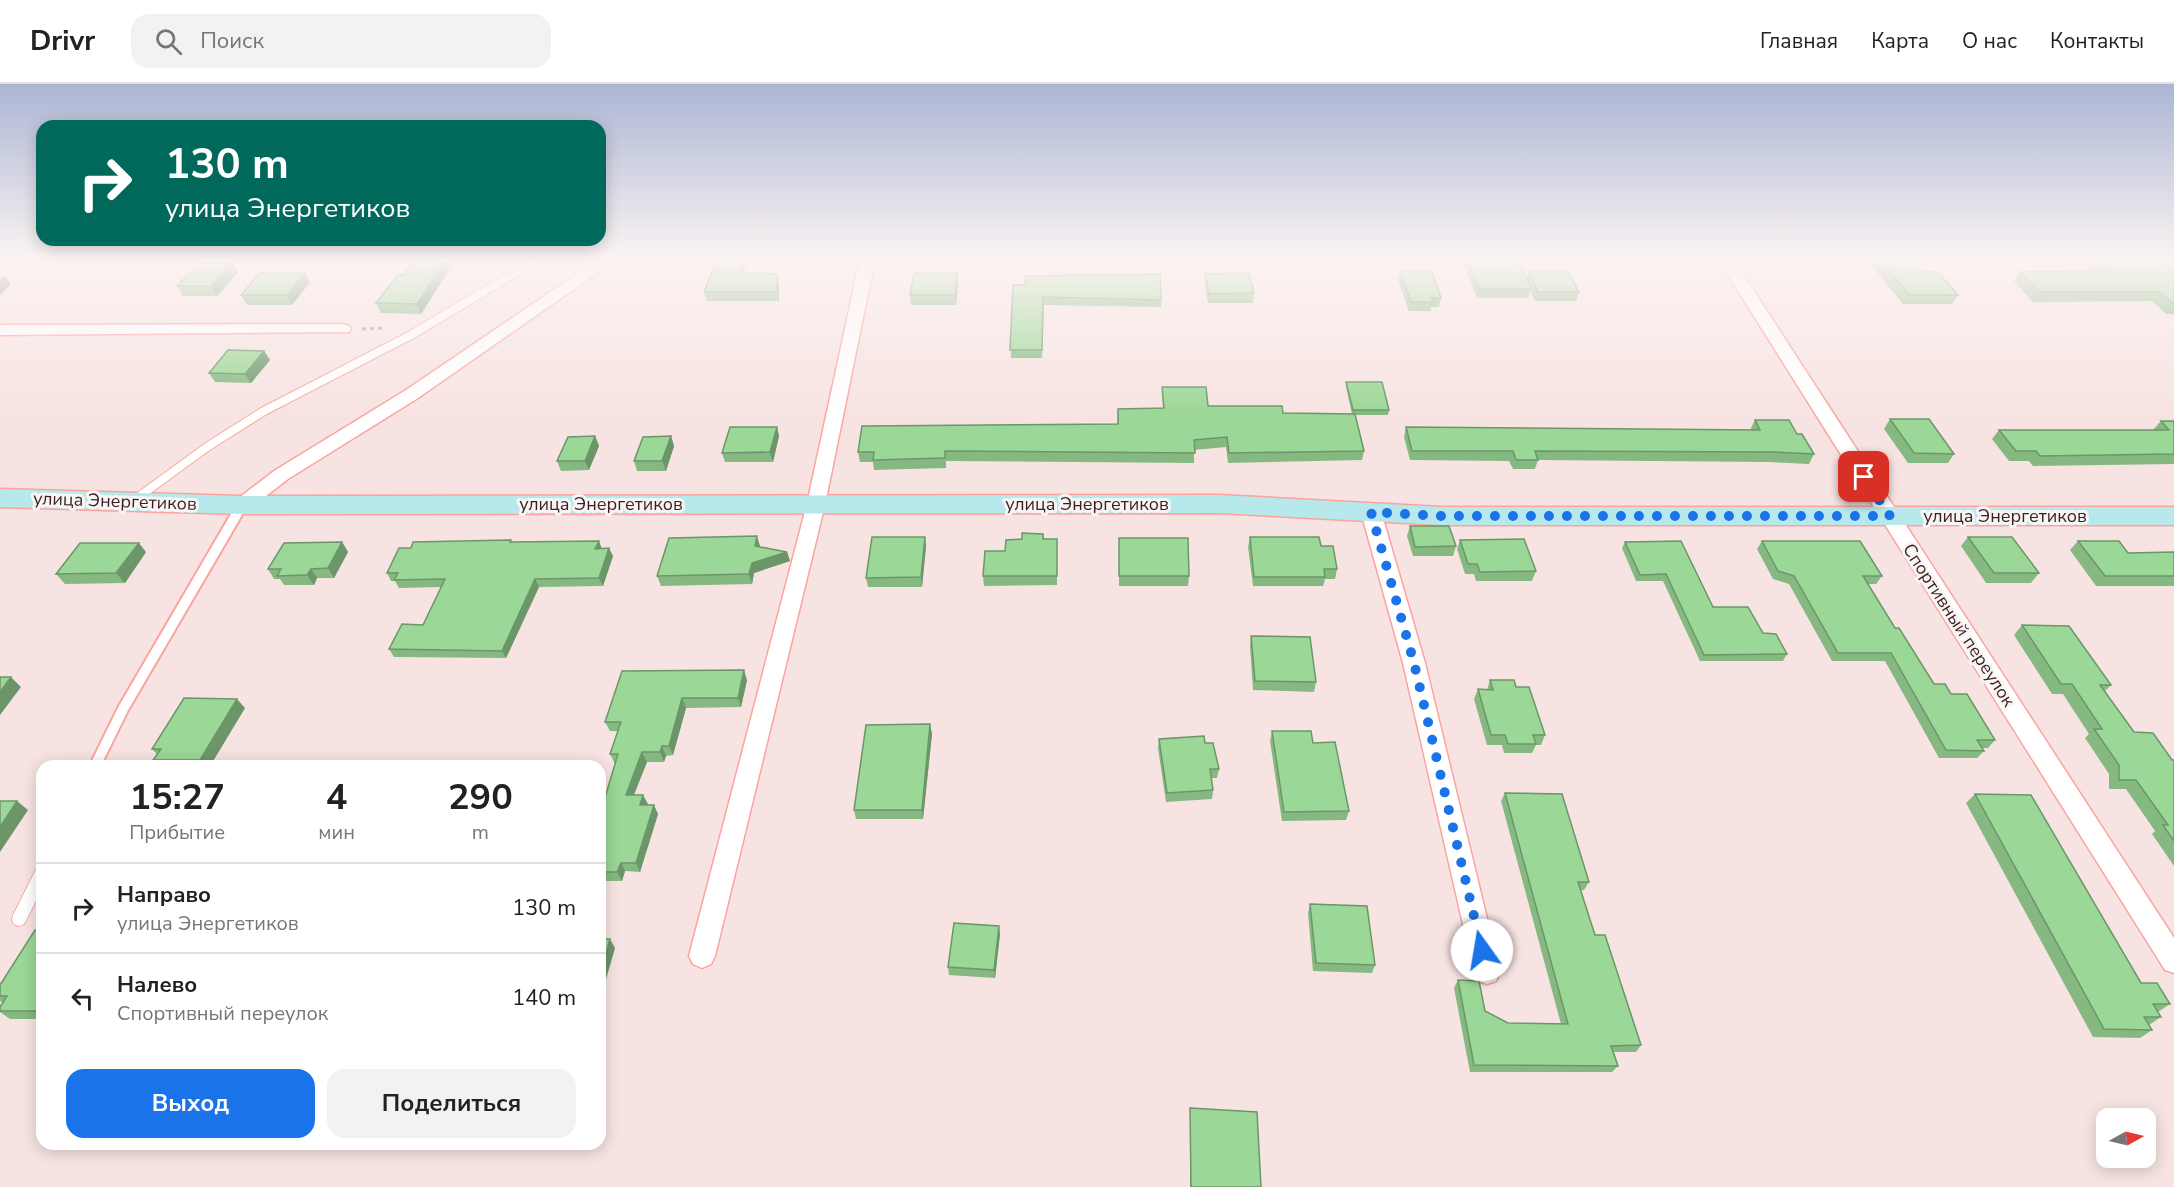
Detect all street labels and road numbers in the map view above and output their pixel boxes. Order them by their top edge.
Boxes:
street label: улица Энергетиков [33,486,197,516]
street label: улица Энергетиков [519,492,683,516]
street label: улица Энергетиков [1005,492,1169,516]
street label: улица Энергетиков [1923,504,2087,528]
street label: Спортивный переулок [1897,539,2021,712]

